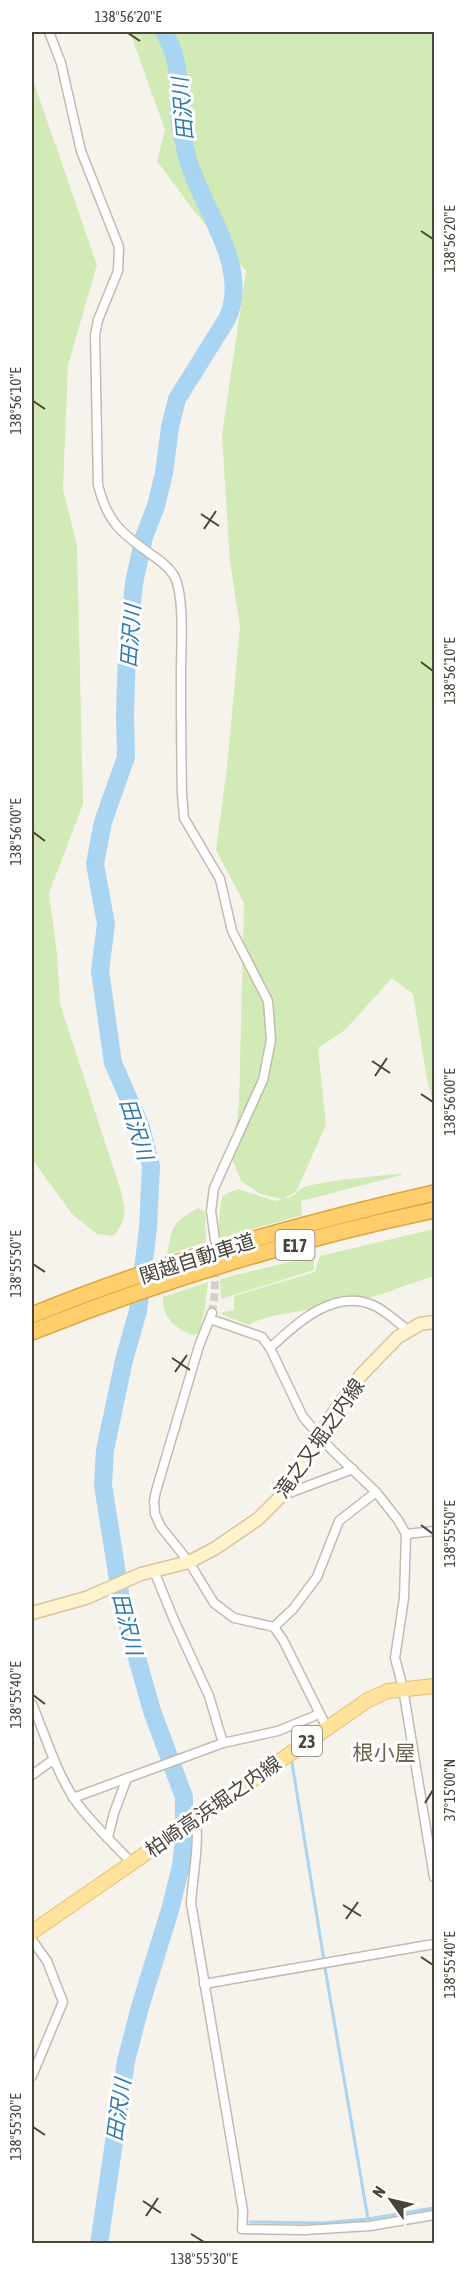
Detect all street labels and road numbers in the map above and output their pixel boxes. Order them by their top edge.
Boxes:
street label: 関越自動車道 [136,1229,258,1287]
road number: E17 [276,1230,314,1260]
street label: 滝之又堀之内線 [269,1374,369,1502]
road number: 23 [292,1726,322,1756]
street label: 柏崎高浜堀之内線 [141,1751,285,1861]

